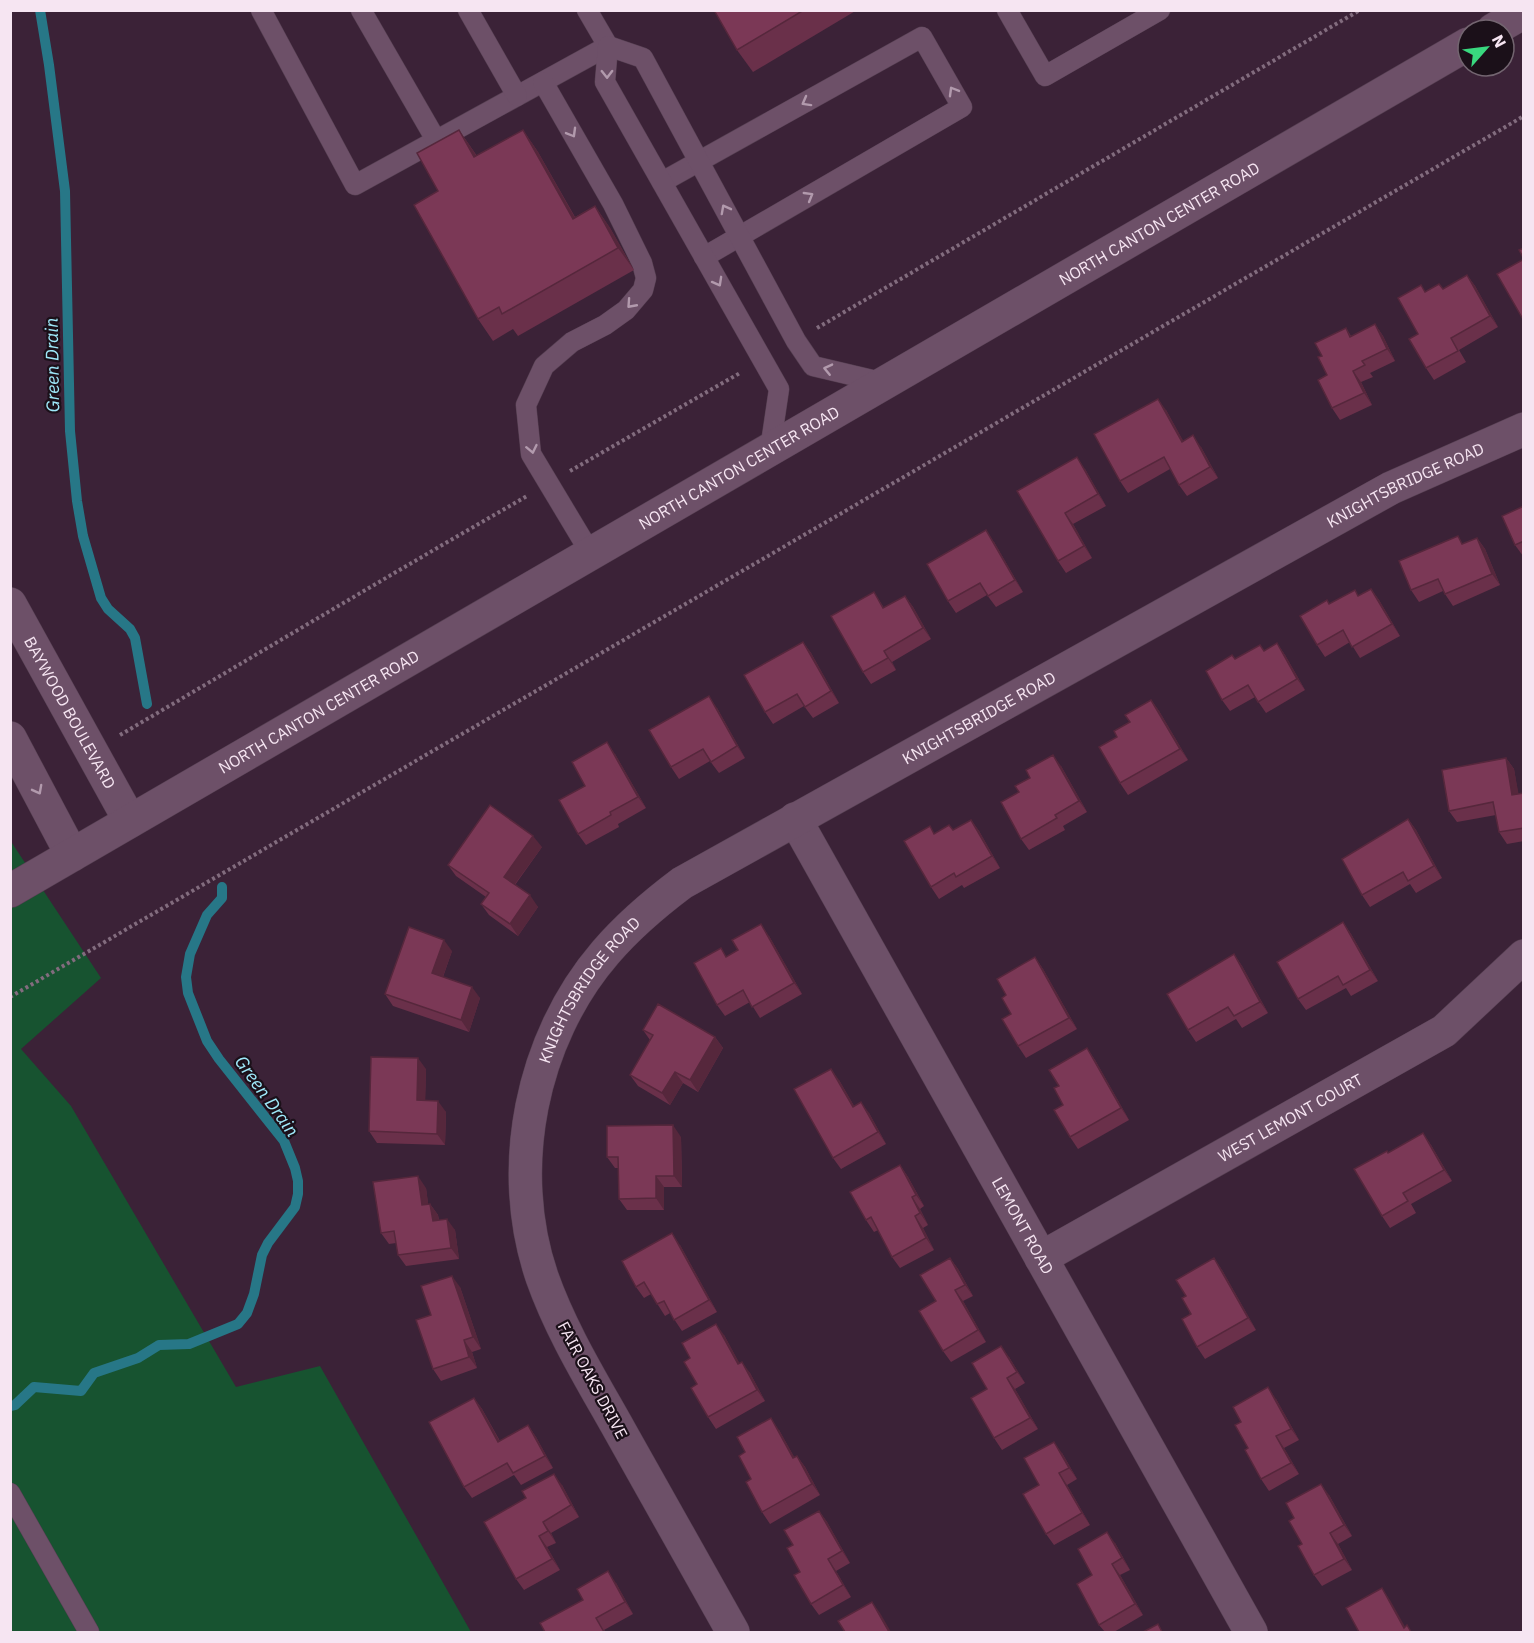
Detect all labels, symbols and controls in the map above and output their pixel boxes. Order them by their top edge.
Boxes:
north arrow [1456,18,1516,78]
text: N [1488,31,1511,51]
one-way arrow [601,70,613,79]
one-way arrow [949,87,960,98]
one-way arrow [802,95,812,106]
one-way arrow [565,127,576,137]
street label: NORTH CANTON CENTER ROAD [1055,157,1263,290]
one-way arrow [803,192,813,203]
one-way arrow [721,205,732,215]
one-way arrow [711,275,722,286]
one-way arrow [627,298,638,309]
water label: Green Drain [40,317,64,413]
one-way arrow [823,364,833,377]
street label: NORTH CANTON CENTER ROAD [635,401,843,534]
street label: KNIGHTSBRIDGE ROAD [1323,438,1487,532]
one-way arrow [524,444,537,454]
street label: BAYWOOD BOULEVARD [20,633,120,792]
street label: NORTH CANTON CENTER ROAD [215,646,423,778]
street label: KNIGHTSBRIDGE ROAD [898,667,1059,768]
one-way arrow [31,783,42,794]
street label: KNIGHTSBRIDGE ROAD [534,912,644,1066]
water label: Green Drain [230,1051,304,1141]
street label: WEST LEMONT COURT [1214,1069,1366,1166]
street label: LEMONT ROAD [988,1173,1058,1277]
street label: FAIR OAKS DRIVE [554,1318,632,1442]

